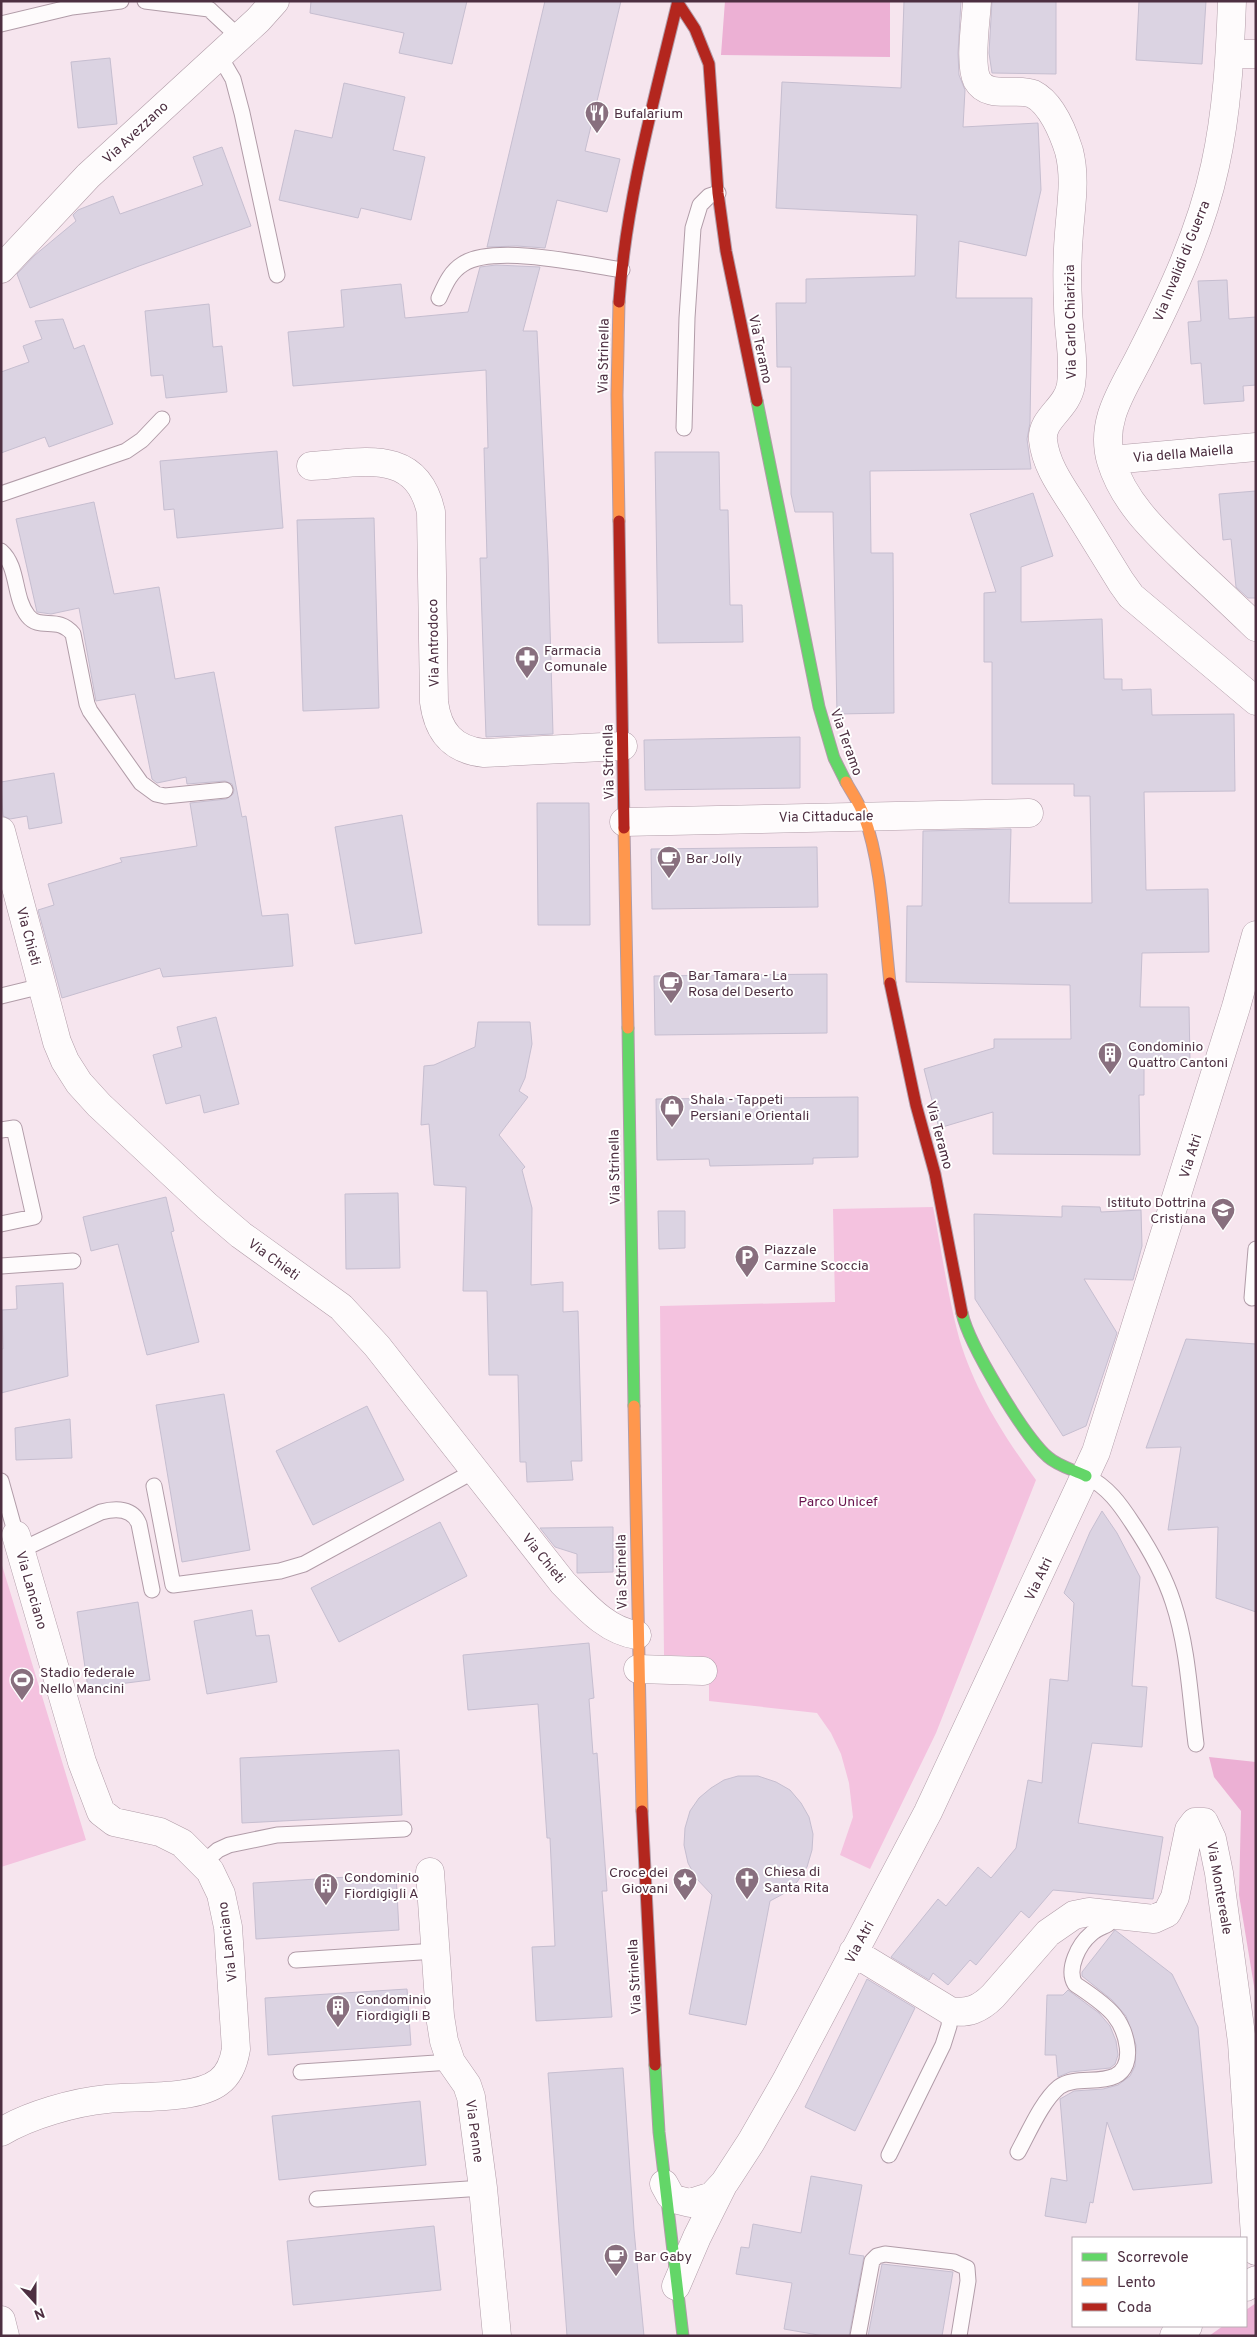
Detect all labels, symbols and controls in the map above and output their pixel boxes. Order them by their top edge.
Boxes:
street label: Via Avezzano [100,98,173,168]
restaurant icon: Bufalarium [584,100,610,134]
place label: Bufalarium [614,106,683,123]
street label: Via Invalidi di Guerra [1150,199,1214,325]
street label: Via Carlo Chiarizia [1062,264,1081,380]
street label: Via Teramo [744,313,775,385]
street label: Via Strinella [595,318,614,394]
street label: Via della Maiella [1132,442,1234,467]
street label: Via Antrodoco [425,598,444,687]
place label: Farmacia Comunale [544,643,607,676]
pharmacy icon: Farmacia Comunale [514,645,540,679]
street label: Via Teramo [826,707,866,778]
street label: Via Strinella [600,724,619,800]
street label: Via Cittaducale [778,808,874,827]
cafe icon: Bar Jolly [656,845,682,879]
place label: Bar Jolly [686,851,742,868]
street label: Via Chieti [12,905,43,967]
place label: Bar Tamara - La Rosa del Deserto [688,968,794,1001]
cafe icon: Bar Tamara - La Rosa del Deserto [658,970,684,1004]
place label: Condominio Quattro Cantoni [1128,1039,1228,1072]
building icon: Condominio Quattro Cantoni [1097,1041,1123,1075]
place label: Shala - Tappeti Persiani e Orientali [690,1092,809,1125]
shop icon: Shala - Tappeti Persiani e Orientali [659,1094,685,1128]
street label: Via Teramo [921,1099,956,1172]
street label: Via Strinella [606,1129,625,1205]
street label: Via Atri [1177,1132,1206,1181]
place label: Istituto Dottrina Cristiana [1107,1195,1206,1228]
school or university icon: Istituto Dottrina Cristiana [1210,1197,1236,1231]
street label: Via Chieti [244,1236,302,1285]
place label: Piazzale Carmine Scoccia [764,1242,869,1275]
parking icon: Piazzale Carmine Scoccia [734,1244,760,1278]
park label: Parco Unicef [798,1494,878,1511]
street label: Via Chieti [517,1530,568,1588]
street label: Via Strinella [613,1534,632,1610]
street label: Via Lanciano [11,1549,50,1632]
street label: Via Atri [1022,1555,1057,1604]
place label: Stadio federale Nello Mancini [40,1665,135,1698]
sports icon: Stadio federale Nello Mancini [9,1667,35,1701]
street label: Via Montereale [1202,1841,1235,1936]
place label: Chiesa di Santa Rita [764,1864,829,1897]
place label: Croce dei Giovani [609,1865,668,1898]
church icon: Chiesa di Santa Rita [734,1866,760,1900]
place icon: Croce dei Giovani [672,1867,698,1901]
place label: Condominio Fiordigigli A [344,1870,419,1903]
building icon: Condominio Fiordigigli A [313,1872,339,1906]
street label: Via Lanciano [215,1900,242,1983]
street label: Via Atri [842,1919,879,1967]
street label: Via Strinella [625,1939,646,2015]
place label: Condominio Fiordigigli B [356,1992,431,2025]
building icon: Condominio Fiordigigli B [325,1994,351,2028]
street label: Via Penne [461,2099,486,2164]
legend [1072,2237,1247,2327]
cafe icon: Bar Gaby [603,2243,629,2277]
place label: Bar Gaby [634,2249,692,2266]
text: Scorrevole [1117,2249,1189,2268]
text: Lento [1117,2274,1156,2293]
north arrow [10,2277,60,2327]
text: Coda [1117,2299,1152,2318]
text: N [31,2303,47,2322]

